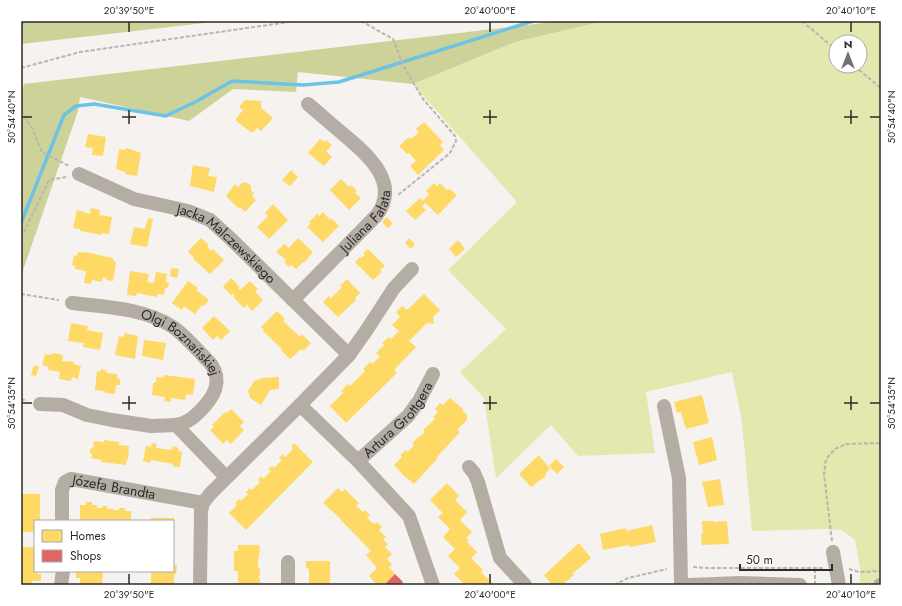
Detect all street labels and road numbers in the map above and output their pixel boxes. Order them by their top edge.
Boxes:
street label: Juliana Fałata [334,190,395,259]
street label: Jacka Malczewskiego [173,198,281,288]
street label: Olgi Boznańskiej [138,304,226,378]
street label: Artura Grottgera [358,378,437,462]
street label: Józefa Brandta [69,469,157,504]

